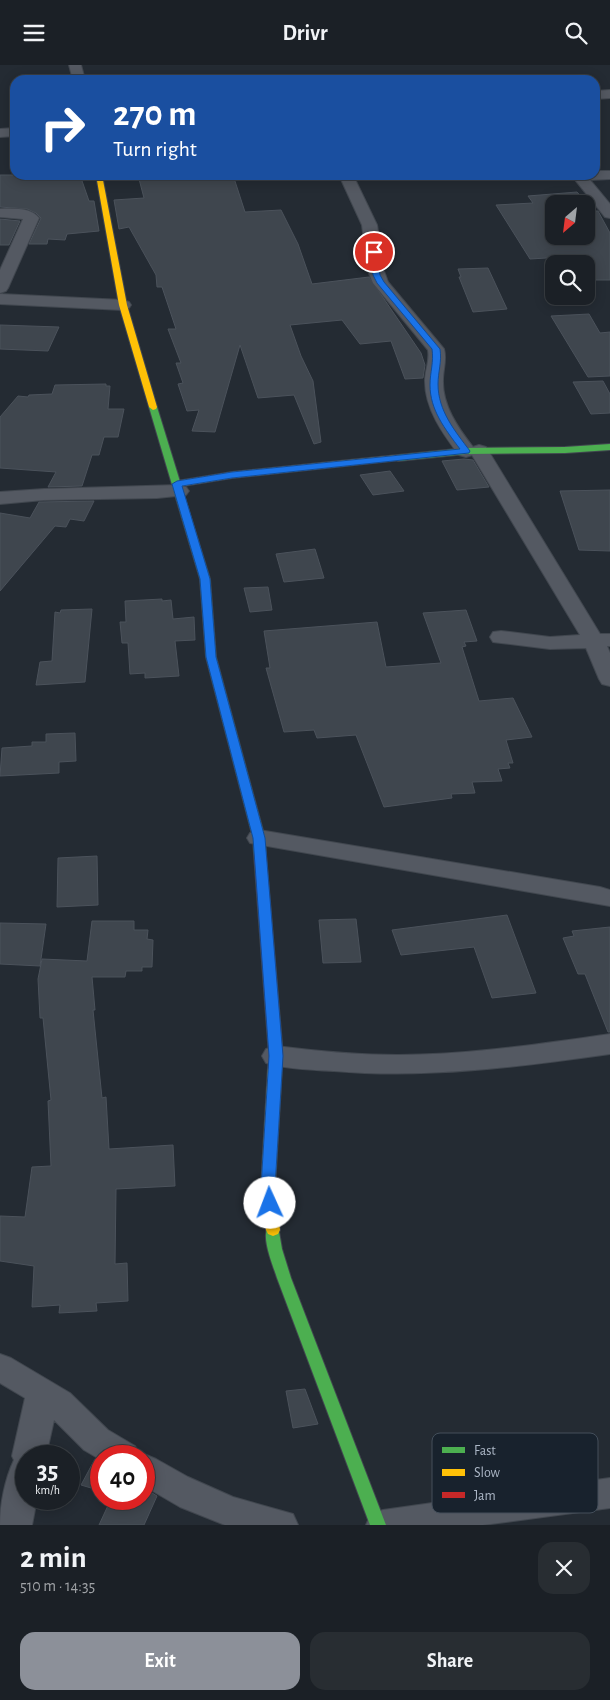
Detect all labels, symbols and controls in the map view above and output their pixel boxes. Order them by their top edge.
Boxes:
icon: menu [20,19,48,47]
icon: search [562,19,590,47]
text: Drivr [282,22,328,44]
icon: right [30,95,95,160]
text: 270 m [113,97,196,132]
text: Turn right [113,138,197,160]
north arrow [545,195,595,245]
map controls [545,195,595,305]
pin [353,231,395,273]
icon: arrive [360,238,388,266]
button: search [545,255,595,305]
position arrow [243,1176,295,1228]
legend [432,1433,598,1513]
text: Fast [474,1444,496,1458]
speed limit sign: 40 [90,1445,155,1510]
text: 35 [37,1459,58,1484]
text: Slow [474,1466,501,1480]
text: km/h [35,1484,60,1496]
text: Jam [474,1489,496,1503]
button: close [538,1542,590,1594]
text: 2 min [20,1543,87,1573]
text: 510 m · 14:35 [20,1578,95,1594]
button: Exit [20,1632,300,1690]
button: Share [310,1632,590,1690]

